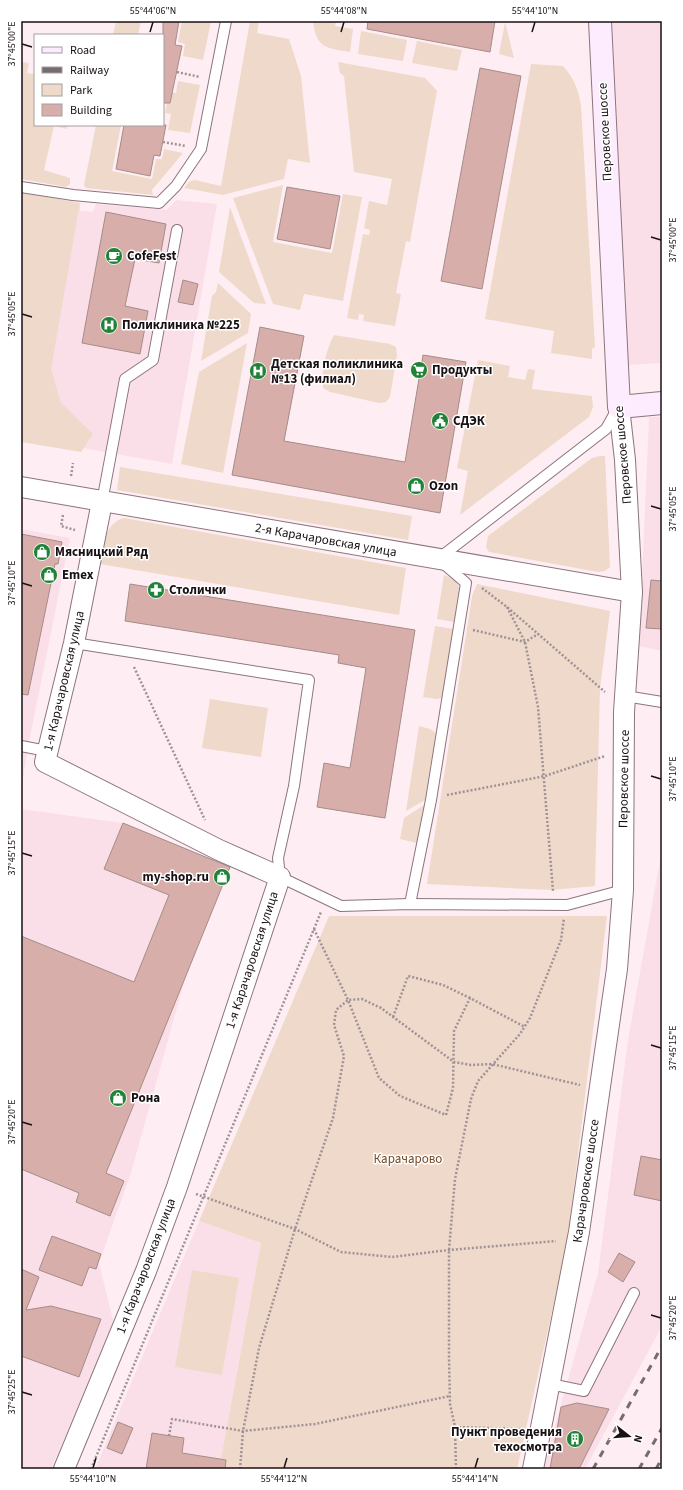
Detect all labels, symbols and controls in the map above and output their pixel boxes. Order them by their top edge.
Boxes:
text: 55°44'06"N [130,4,176,18]
text: 55°44'08"N [321,4,367,18]
text: 55°44'10"N [512,4,558,18]
text: 37°45'00"E [5,21,19,67]
legend [34,34,164,126]
text: Road [70,42,96,59]
text: Railway [70,62,109,79]
text: Park [70,82,92,99]
street label: Перовское шоссе [593,82,617,182]
text: Building [70,102,112,119]
text: 37°45'00"E [666,217,680,263]
cafe icon: CofeFest [104,246,124,266]
place label: CofeFest [127,247,177,265]
text: 37°45'05"E [5,291,19,337]
hospital icon: Поликлиника №225 [99,315,119,335]
place label: Поликлиника №225 [122,316,240,334]
place label: Детская поликлиника №13 (филиал) [271,355,403,388]
supermarket icon: Продукты [409,360,429,380]
hospital icon: Детская поликлиника №13 (филиал) [248,361,268,381]
place label: Продукты [432,361,492,379]
street label: Перовское шоссе [610,405,636,505]
public building icon: СДЭК [430,411,450,431]
place label: СДЭК [453,412,486,430]
shop icon: Ozon [406,476,426,496]
place label: Ozon [429,477,458,495]
text: 37°45'05"E [666,486,680,532]
street label: 2-я Карачаровская улица [254,519,398,561]
shop icon: Мясницкий Ряд [32,542,52,562]
place label: Мясницкий Ряд [55,543,148,561]
text: 37°45'10"E [5,560,19,606]
shop icon: Emex [39,565,59,585]
place label: Emex [62,566,94,584]
pharmacy icon: Столички [146,580,166,600]
place label: Столички [169,581,226,599]
street label: 1-я Карачаровская улица [39,609,89,753]
street label: Перовское шоссе [614,730,634,828]
text: 37°45'10"E [666,756,680,802]
text: 37°45'15"E [5,830,19,876]
shop icon: my-shop.ru [212,867,232,887]
place label: my-shop.ru [143,868,209,886]
street label: 1-я Карачаровская улица [221,889,283,1031]
text: 37°45'15"E [666,1025,680,1071]
shop icon: Рона [108,1088,128,1108]
place label: Рона [131,1089,160,1107]
text: 37°45'20"E [5,1099,19,1145]
street label: Карачаровское шоссе [568,1118,604,1244]
park label: Карачарово [374,1150,442,1168]
street label: 1-я Карачаровская улица [112,1196,180,1336]
text: 37°45'20"E [666,1295,680,1341]
text: 37°45'25"E [5,1369,19,1415]
north arrow [609,1416,649,1456]
place label: Пункт проведения техосмотра [451,1423,562,1456]
building icon: Пункт проведения техосмотра [565,1429,585,1449]
text: N [630,1433,646,1444]
text: 55°44'10"N [70,1472,116,1486]
text: 55°44'12"N [261,1472,307,1486]
text: 55°44'14"N [452,1472,498,1486]

